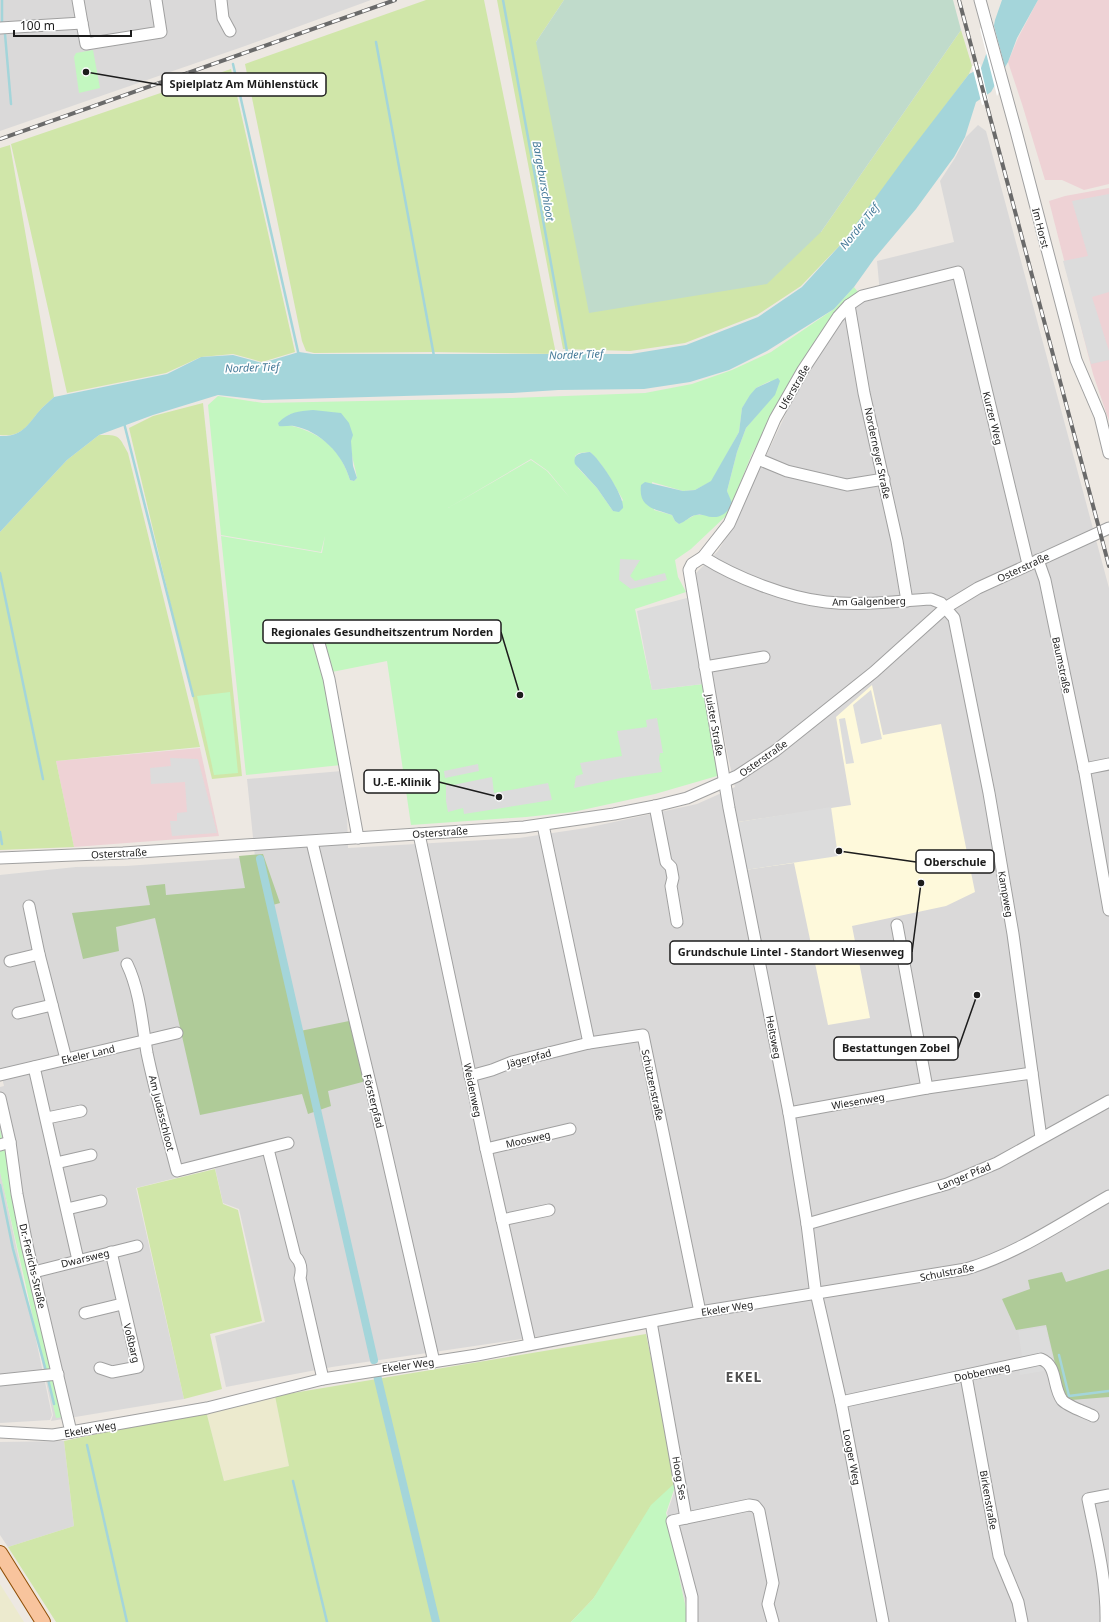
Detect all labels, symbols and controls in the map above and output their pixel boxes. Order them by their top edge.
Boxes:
scale bar [14,12,131,38]
text: 100 m [20,17,55,34]
callout: Spielplatz Am Mühlenstück [162,73,326,96]
text: Spielplatz Am Mühlenstück [170,76,319,91]
water label: Bargeburschloot [530,140,558,223]
water label: Norder Tief [836,199,883,252]
street label: Im Horst [1029,206,1053,250]
water label: Norder Tief [548,346,605,362]
water label: Norder Tief [224,359,281,375]
street label: Uferstraße [775,361,813,412]
street label: Kurzer Weg [980,390,1006,446]
street label: Norderneyer Straße [861,406,895,500]
street label: Osterstraße [995,549,1052,585]
street label: Am Galgenberg [832,593,906,609]
callout: Regionales Gesundheitszentrum Norden [263,620,501,643]
text: Regionales Gesundheitszentrum Norden [271,624,493,639]
street label: Baumstraße [1049,635,1075,695]
street label: Juister Straße [702,692,727,758]
street label: Osterstraße [736,736,790,780]
callout: U.-E.-Klinik [364,770,439,793]
text: U.-E.-Klinik [373,774,431,789]
street label: Osterstraße [412,823,469,841]
street label: Osterstraße [91,845,148,861]
callout: Oberschule [916,850,994,873]
text: Oberschule [924,854,987,869]
street label: Kampweg [995,870,1017,918]
callout: Grundschule Lintel - Standort Wiesenweg [670,941,912,964]
text: Grundschule Lintel - Standort Wiesenweg [678,944,904,959]
street label: Heitsweg [763,1014,785,1060]
callout: Bestattungen Zobel [834,1037,958,1060]
text: Bestattungen Zobel [842,1040,950,1055]
street label: Ekeler Land [60,1041,116,1067]
street label: Jägerpfad [504,1045,553,1071]
street label: Schützenstraße [639,1048,667,1122]
street label: Weidenweg [460,1062,486,1118]
street label: Försterpfad [361,1073,387,1129]
street label: Am Judasschloot [146,1074,178,1153]
street label: Wiesenweg [830,1089,886,1113]
street label: Moosweg [504,1127,552,1151]
street label: Langer Pfad [935,1159,993,1193]
street label: Dr.-Frerichs-Straße [16,1222,50,1310]
street label: Dwarsweg [59,1245,111,1271]
street label: Schulstraße [919,1260,976,1284]
street label: Ekeler Weg [700,1297,754,1319]
street label: Voßbarg [120,1322,144,1364]
street label: Ekeler Weg [381,1354,435,1376]
street label: Dobbenweg [953,1359,1011,1385]
district label: EKEL [726,1367,762,1386]
street label: Ekeler Weg [63,1418,117,1440]
street label: Looger Weg [840,1428,864,1486]
street label: Hoog Ses [669,1455,691,1501]
street label: Birkenstraße [977,1469,1001,1531]

